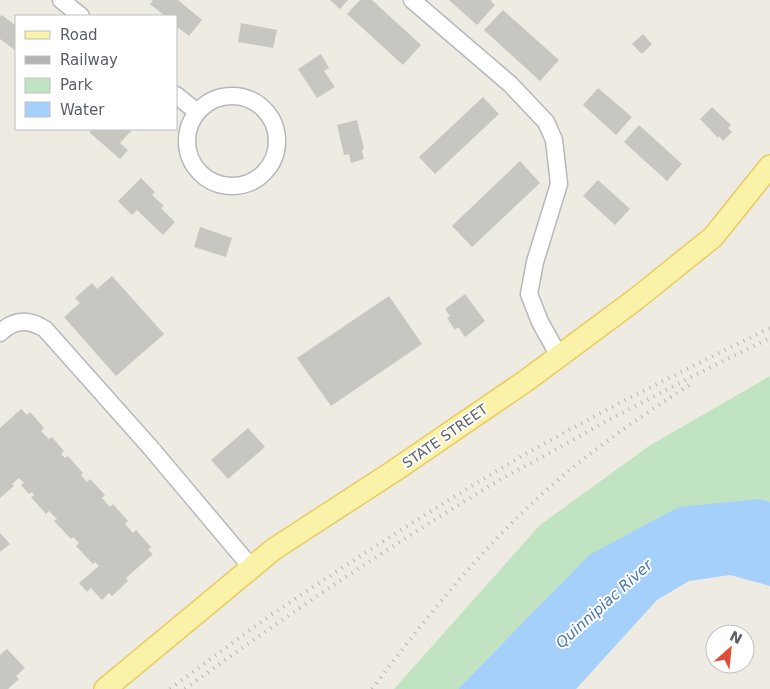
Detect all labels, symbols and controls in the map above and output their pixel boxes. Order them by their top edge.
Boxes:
legend [15,15,178,130]
text: Road [60,26,98,44]
text: Railway [60,51,118,69]
text: Park [60,76,93,94]
text: Water [60,101,105,119]
street label: STATE STREET [399,400,491,471]
water label: Quinnipiac River [552,555,657,652]
north arrow [705,624,755,674]
text: N [727,628,745,647]

